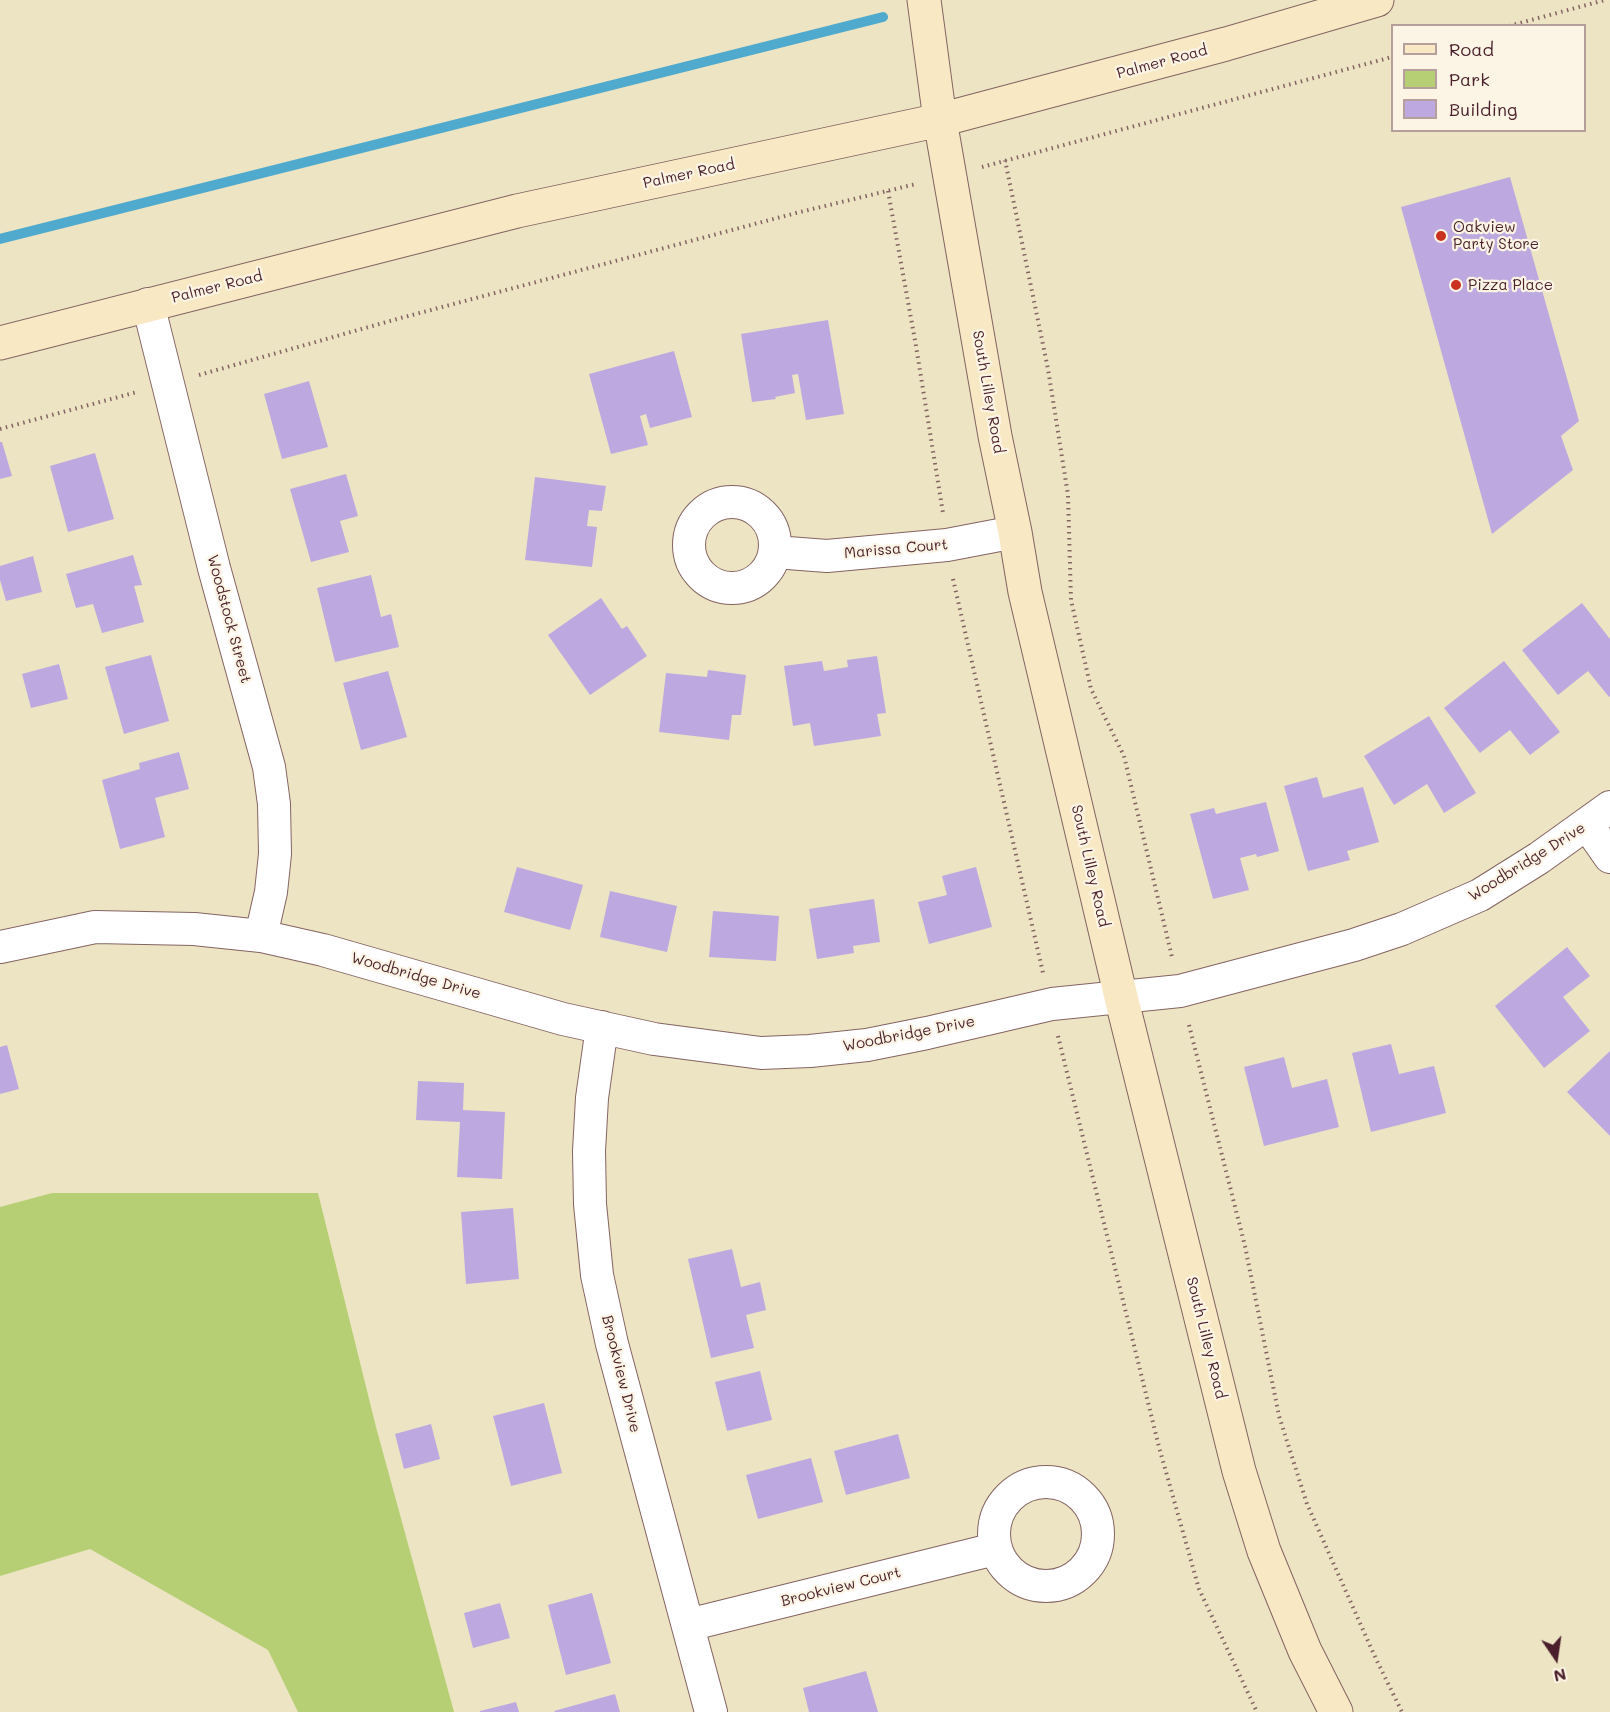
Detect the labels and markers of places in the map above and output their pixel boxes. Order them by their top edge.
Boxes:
place label: Oakview Party Store [1453,218,1539,253]
marker: Oakview Party Store [1434,229,1448,243]
place label: Pizza Place [1468,276,1553,294]
marker: Pizza Place [1449,278,1463,292]

